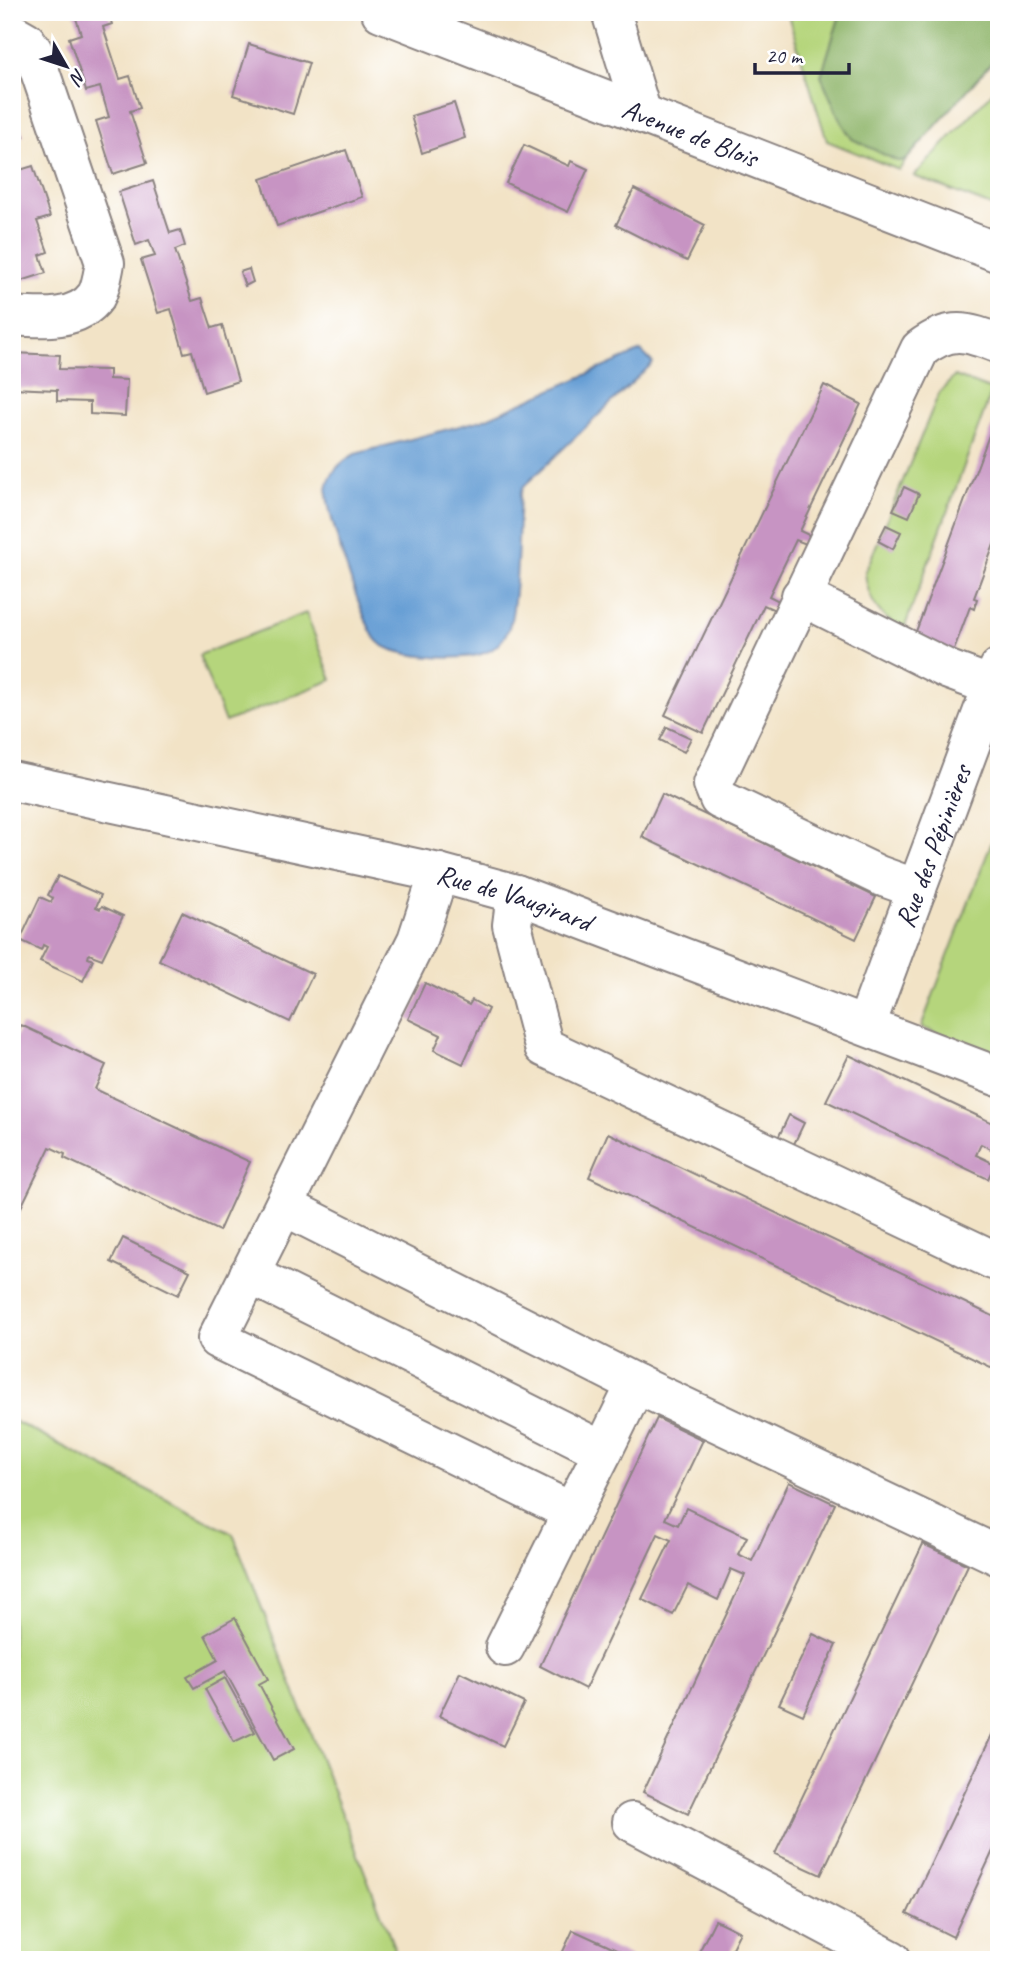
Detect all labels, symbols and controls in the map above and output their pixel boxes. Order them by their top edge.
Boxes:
north arrow [32,32,102,102]
scale bar [755,32,850,76]
text: 20 m [766,43,804,69]
text: N [63,64,91,91]
street label: Avenue de Blois [617,91,765,176]
street label: Rue des Pépinières [887,758,980,932]
street label: Rue de Vaugirard [433,856,600,941]

